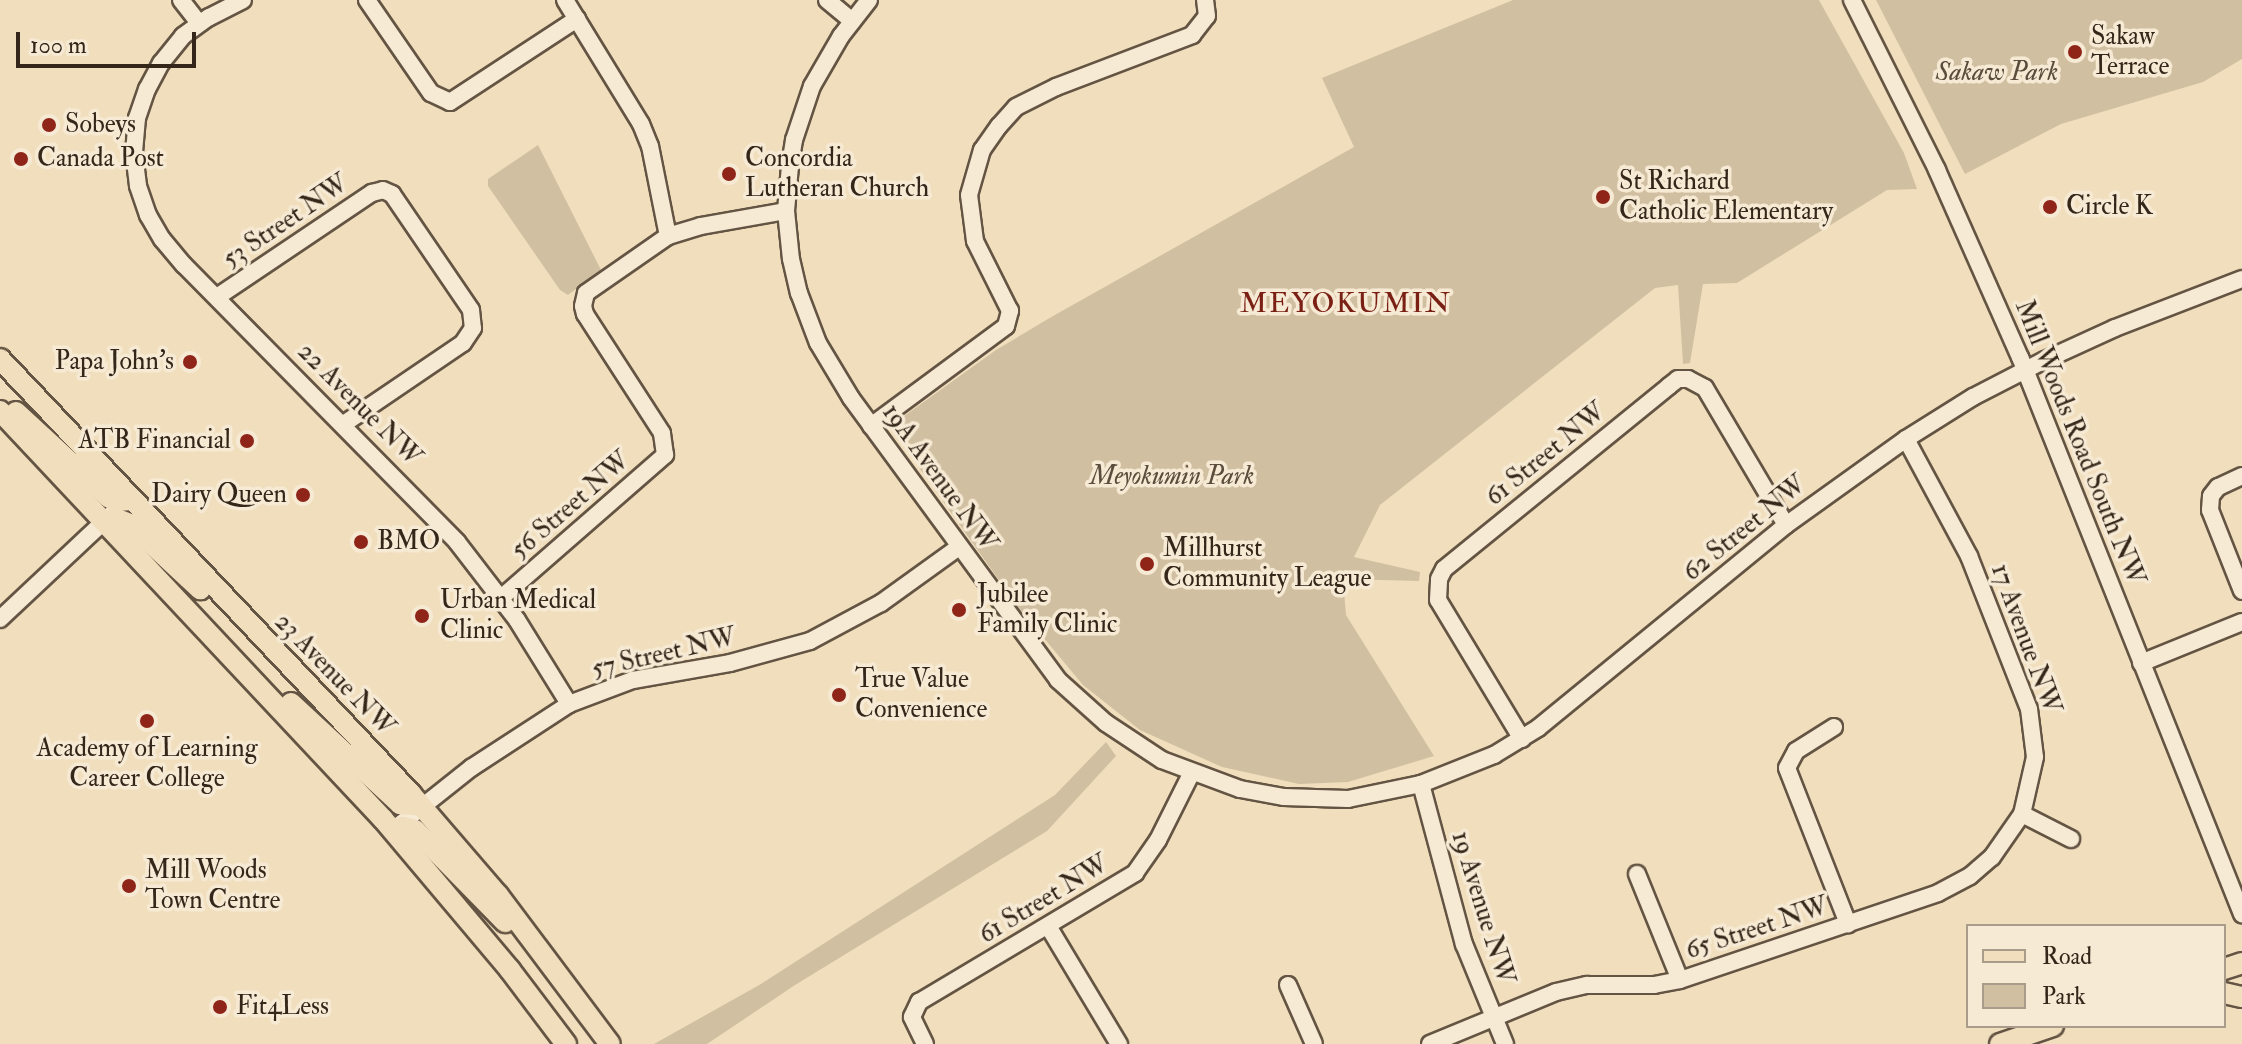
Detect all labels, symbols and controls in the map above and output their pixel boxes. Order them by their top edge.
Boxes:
scale bar [20,16,200,66]
place label: Sakaw Terrace [2091,21,2169,82]
text: 100 m [30,30,87,61]
marker: Sakaw Terrace [2066,43,2084,61]
park label: Sakaw Park [1936,57,2058,89]
place label: Sobeys [65,109,136,141]
marker: Sobeys [40,116,58,134]
place label: Canada Post [37,143,164,175]
place label: Concordia Lutheran Church [745,143,929,204]
marker: Canada Post [12,150,30,168]
marker: Concordia Lutheran Church [720,165,738,183]
place label: St Richard Catholic Elementary [1619,166,1833,228]
street label: 53 Street NW [217,169,355,275]
marker: St Richard Catholic Elementary [1594,188,1612,206]
place label: Circle K [2066,191,2153,223]
marker: Circle K [2041,198,2059,216]
district label: MEYOKUMIN [1240,287,1452,321]
street label: Mill Woods Road South NW [2007,296,2151,590]
street label: 22 Avenue NW [291,337,427,473]
place label: Papa John's [55,346,174,378]
marker: Papa John's [181,353,199,371]
street label: 61 Street NW [1480,397,1612,513]
street label: 19A Avenue NW [875,398,1003,558]
place label: ATB Financial [78,425,231,457]
marker: ATB Financial [238,432,256,450]
street label: 56 Street NW [505,446,637,566]
park label: Meyokumin Park [1090,461,1254,493]
street label: 62 Street NW [1677,470,1813,588]
place label: Dairy Queen [151,479,287,511]
marker: Dairy Queen [294,486,312,504]
place label: BMO [377,526,440,558]
marker: BMO [352,533,370,551]
place label: Millhurst Community League [1163,533,1371,594]
marker: Millhurst Community League [1138,555,1156,573]
street label: 17 Avenue NW [1983,560,2067,718]
place label: Jubilee Family Clinic [977,579,1117,640]
place label: Urban Medical Clinic [440,585,596,646]
marker: Jubilee Family Clinic [948,599,970,621]
marker: Urban Medical Clinic [411,605,433,627]
street label: 23 Avenue NW [268,607,400,743]
street label: 57 Street NW [589,622,739,686]
place label: True Value Convenience [855,664,987,726]
marker: True Value Convenience [830,686,848,704]
marker: Academy of Learning Career College [138,712,156,730]
place label: Academy of Learning Career College [36,733,258,794]
street label: 19 Avenue NW [1444,828,1520,988]
street label: 61 Street NW [974,849,1114,951]
place label: Mill Woods Town Centre [145,855,280,916]
marker: Mill Woods Town Centre [120,877,138,895]
street label: 65 Street NW [1682,891,1832,967]
legend [1966,924,2226,1028]
text: Road [2042,941,2092,972]
text: Park [2042,981,2086,1012]
place label: Fit4Less [236,991,329,1023]
marker: Fit4Less [211,998,229,1016]

